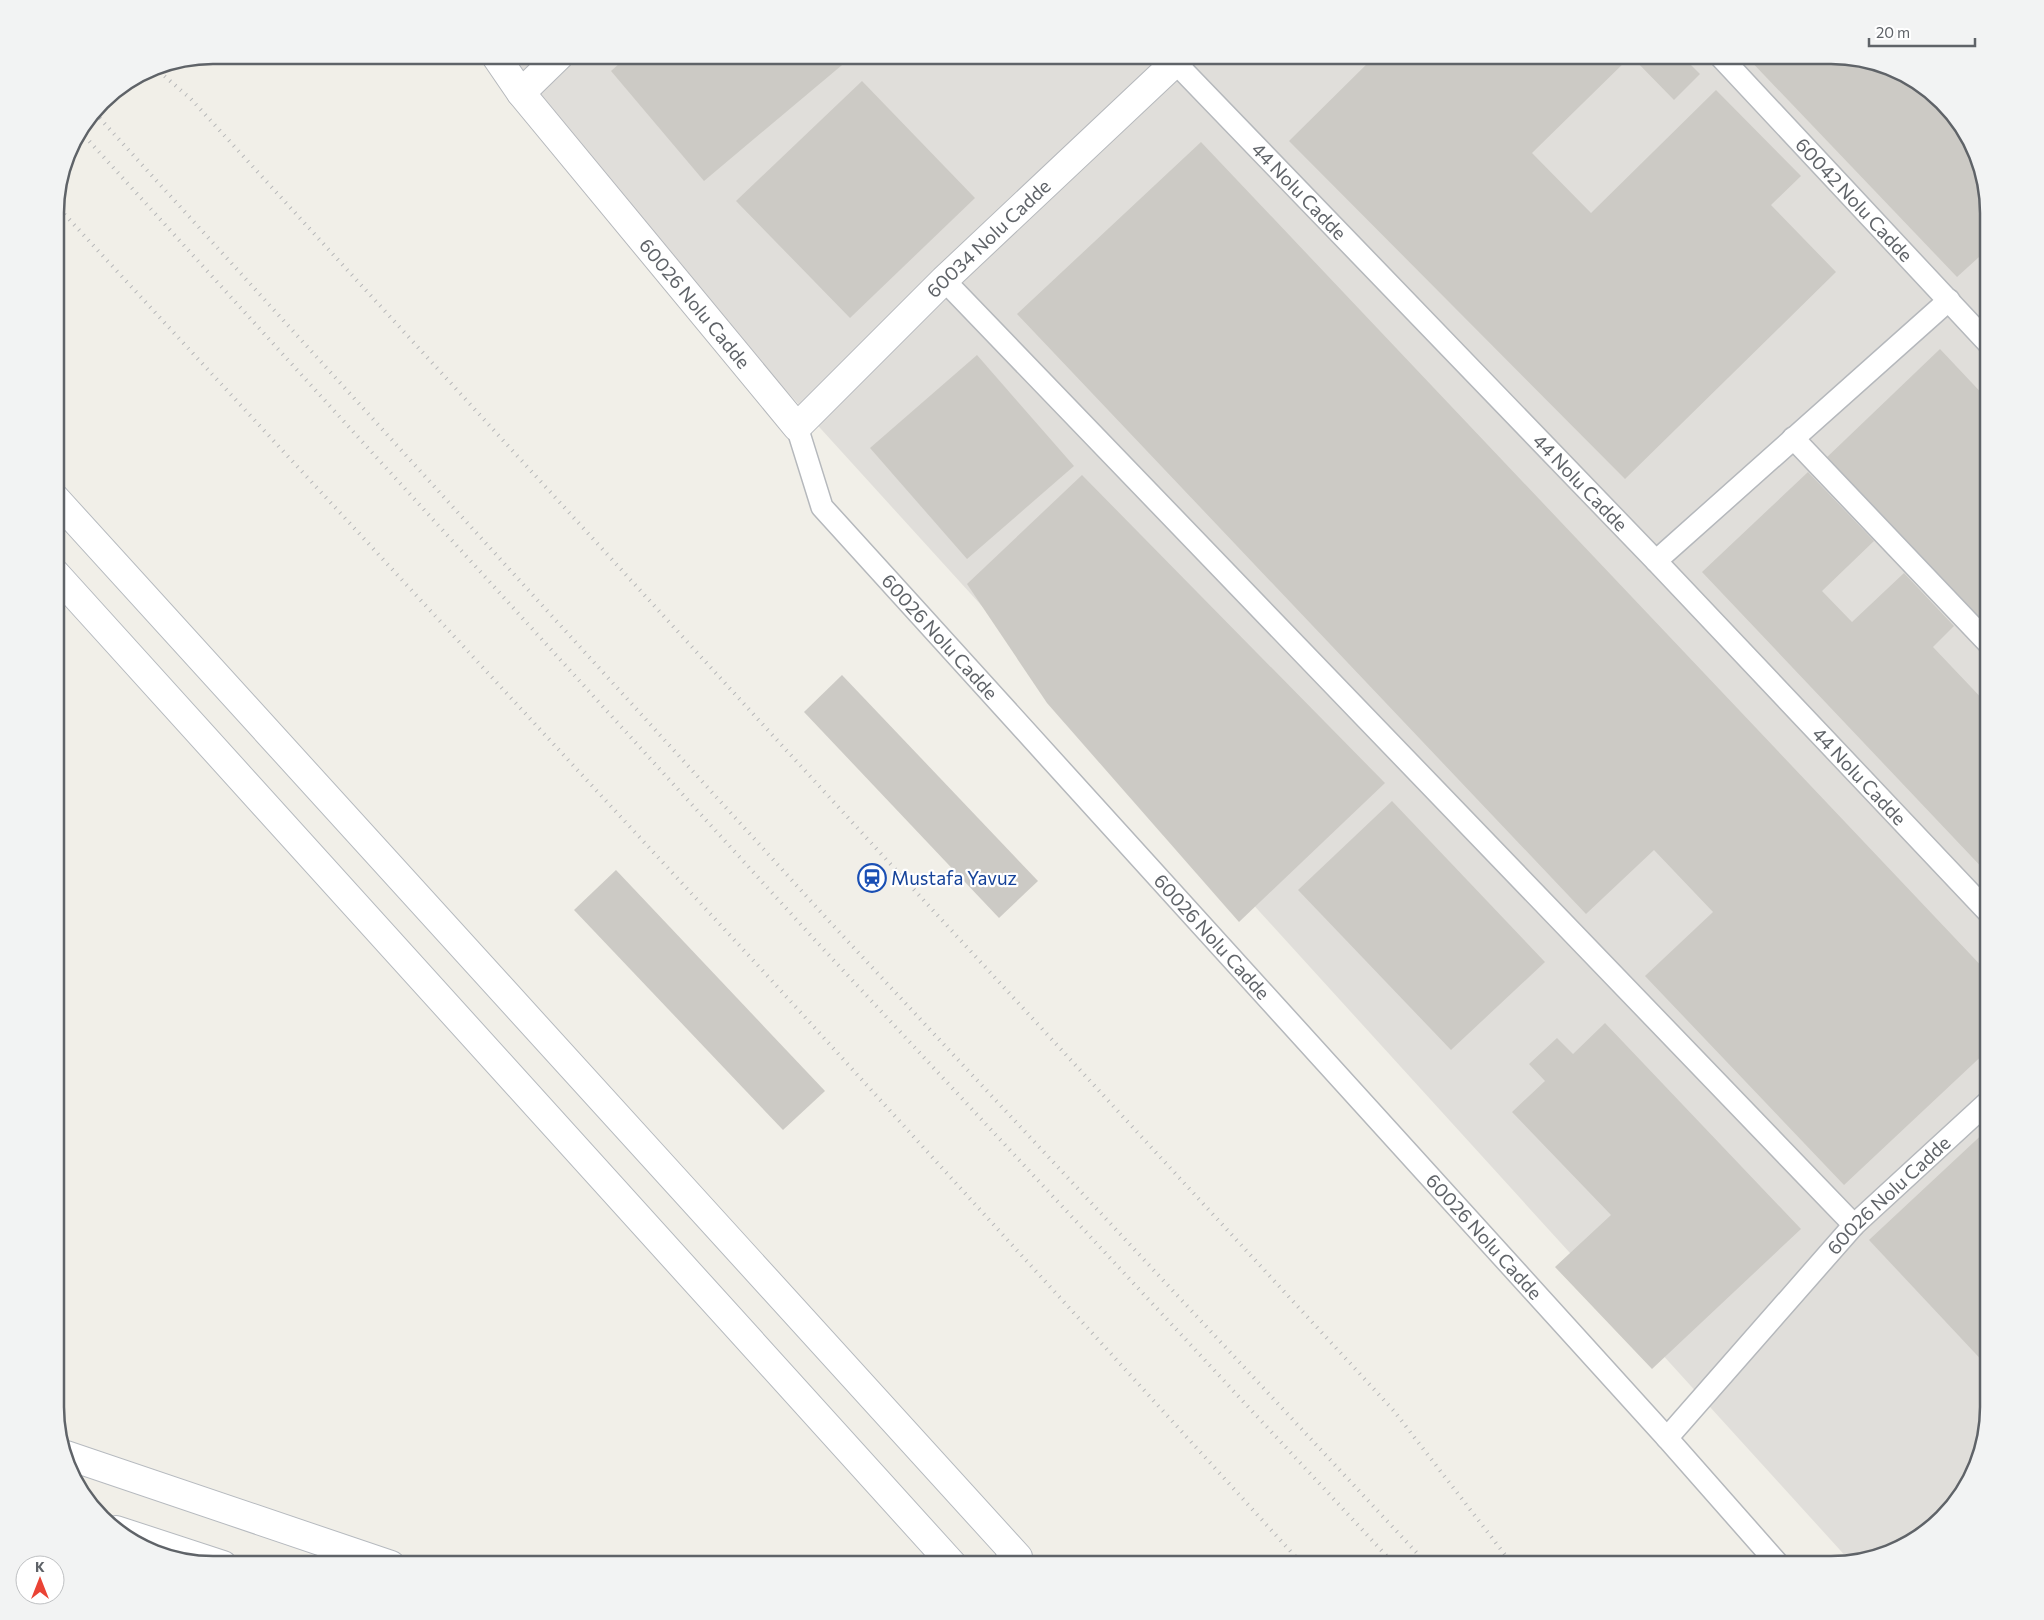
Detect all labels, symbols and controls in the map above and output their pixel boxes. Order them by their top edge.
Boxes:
scale bar [1869,15,1975,47]
text: 20 m [1876,23,1910,41]
street label: 60042 Nolu Cadde [1791,133,1918,266]
street label: 44 Nolu Cadde [1247,137,1352,244]
street label: 60034 Nolu Cadde [921,174,1055,302]
street label: 60026 Nolu Cadde [635,233,756,373]
street label: 44 Nolu Cadde [1529,429,1633,536]
street label: 60026 Nolu Cadde [877,569,1003,704]
street label: 44 Nolu Cadde [1808,722,1912,829]
station icon: Mustafa Yavuz [857,863,887,893]
place label: Mustafa Yavuz [891,866,1017,889]
street label: 60026 Nolu Cadde [1149,869,1275,1004]
street label: 60026 Nolu Cadde [1822,1131,1955,1259]
street label: 60026 Nolu Cadde [1422,1169,1547,1304]
north arrow [15,1555,65,1605]
text: K [35,1558,45,1575]

